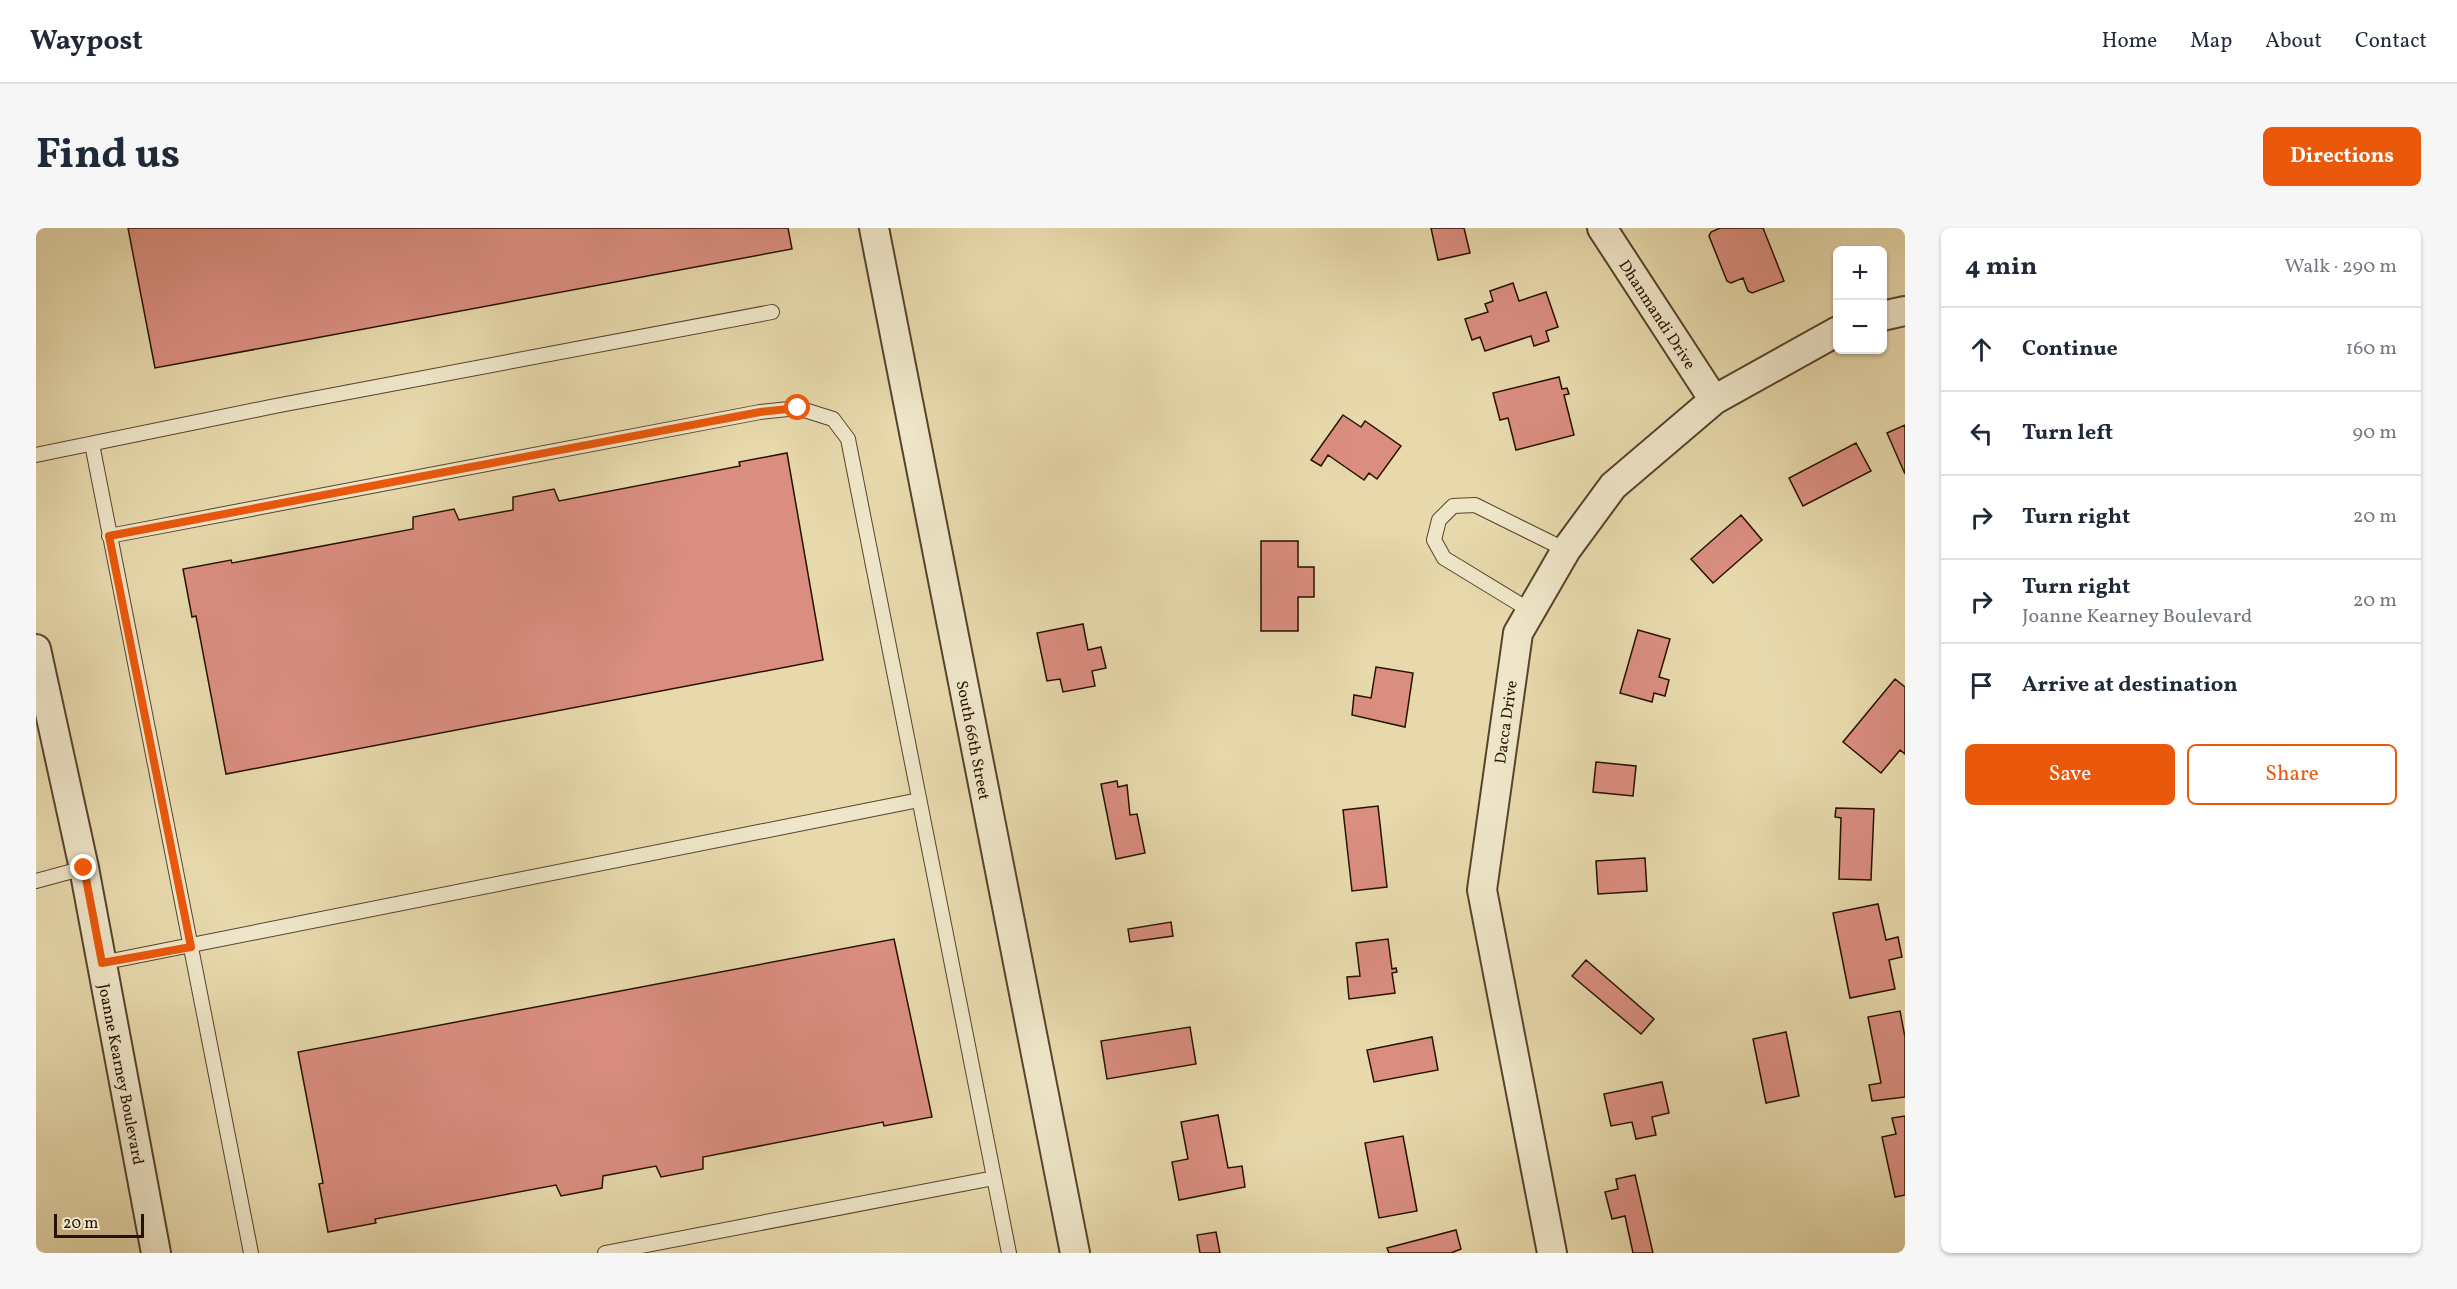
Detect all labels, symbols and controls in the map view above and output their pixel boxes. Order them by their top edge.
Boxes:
text: Waypost [30,22,143,61]
text: Home [2102,27,2157,56]
text: Map [2190,27,2232,56]
text: About [2265,27,2322,56]
text: Contact [2355,27,2427,56]
text: Find us [36,127,180,186]
button: Directions [2263,127,2421,186]
map controls [1833,246,1887,354]
button: + [1833,246,1887,300]
text: 4 min [1965,249,2037,285]
text: Walk · 290 m [2285,253,2397,281]
street label: Dhanmandi Drive [1613,256,1700,374]
button: − [1833,300,1887,354]
icon: ahead [1965,333,1998,366]
text: Continue [2022,334,2118,365]
text: 160 m [2345,335,2397,363]
route start [784,394,810,420]
icon: left [1965,417,1998,450]
text: Turn left [2022,418,2113,449]
text: 90 m [2353,419,2397,447]
icon: right [1965,501,1998,534]
text: Turn right [2022,502,2130,533]
text: 20 m [2353,503,2397,531]
text: Turn right [2022,572,2130,603]
icon: right [1965,585,1998,618]
text: 20 m [2353,587,2397,615]
text: Joanne Kearney Boulevard [2022,603,2252,631]
icon: arrive [1965,669,1998,702]
text: Arrive at destination [2022,670,2238,701]
street label: South 66th Street [950,679,994,802]
street label: Dacca Drive [1490,679,1524,766]
button: Save [1965,744,2175,805]
button: Share [2187,744,2397,805]
route end [70,854,96,880]
street label: Joanne Kearney Boulevard [92,982,148,1167]
scale bar [54,1211,144,1238]
text: 20 m [63,1213,98,1235]

